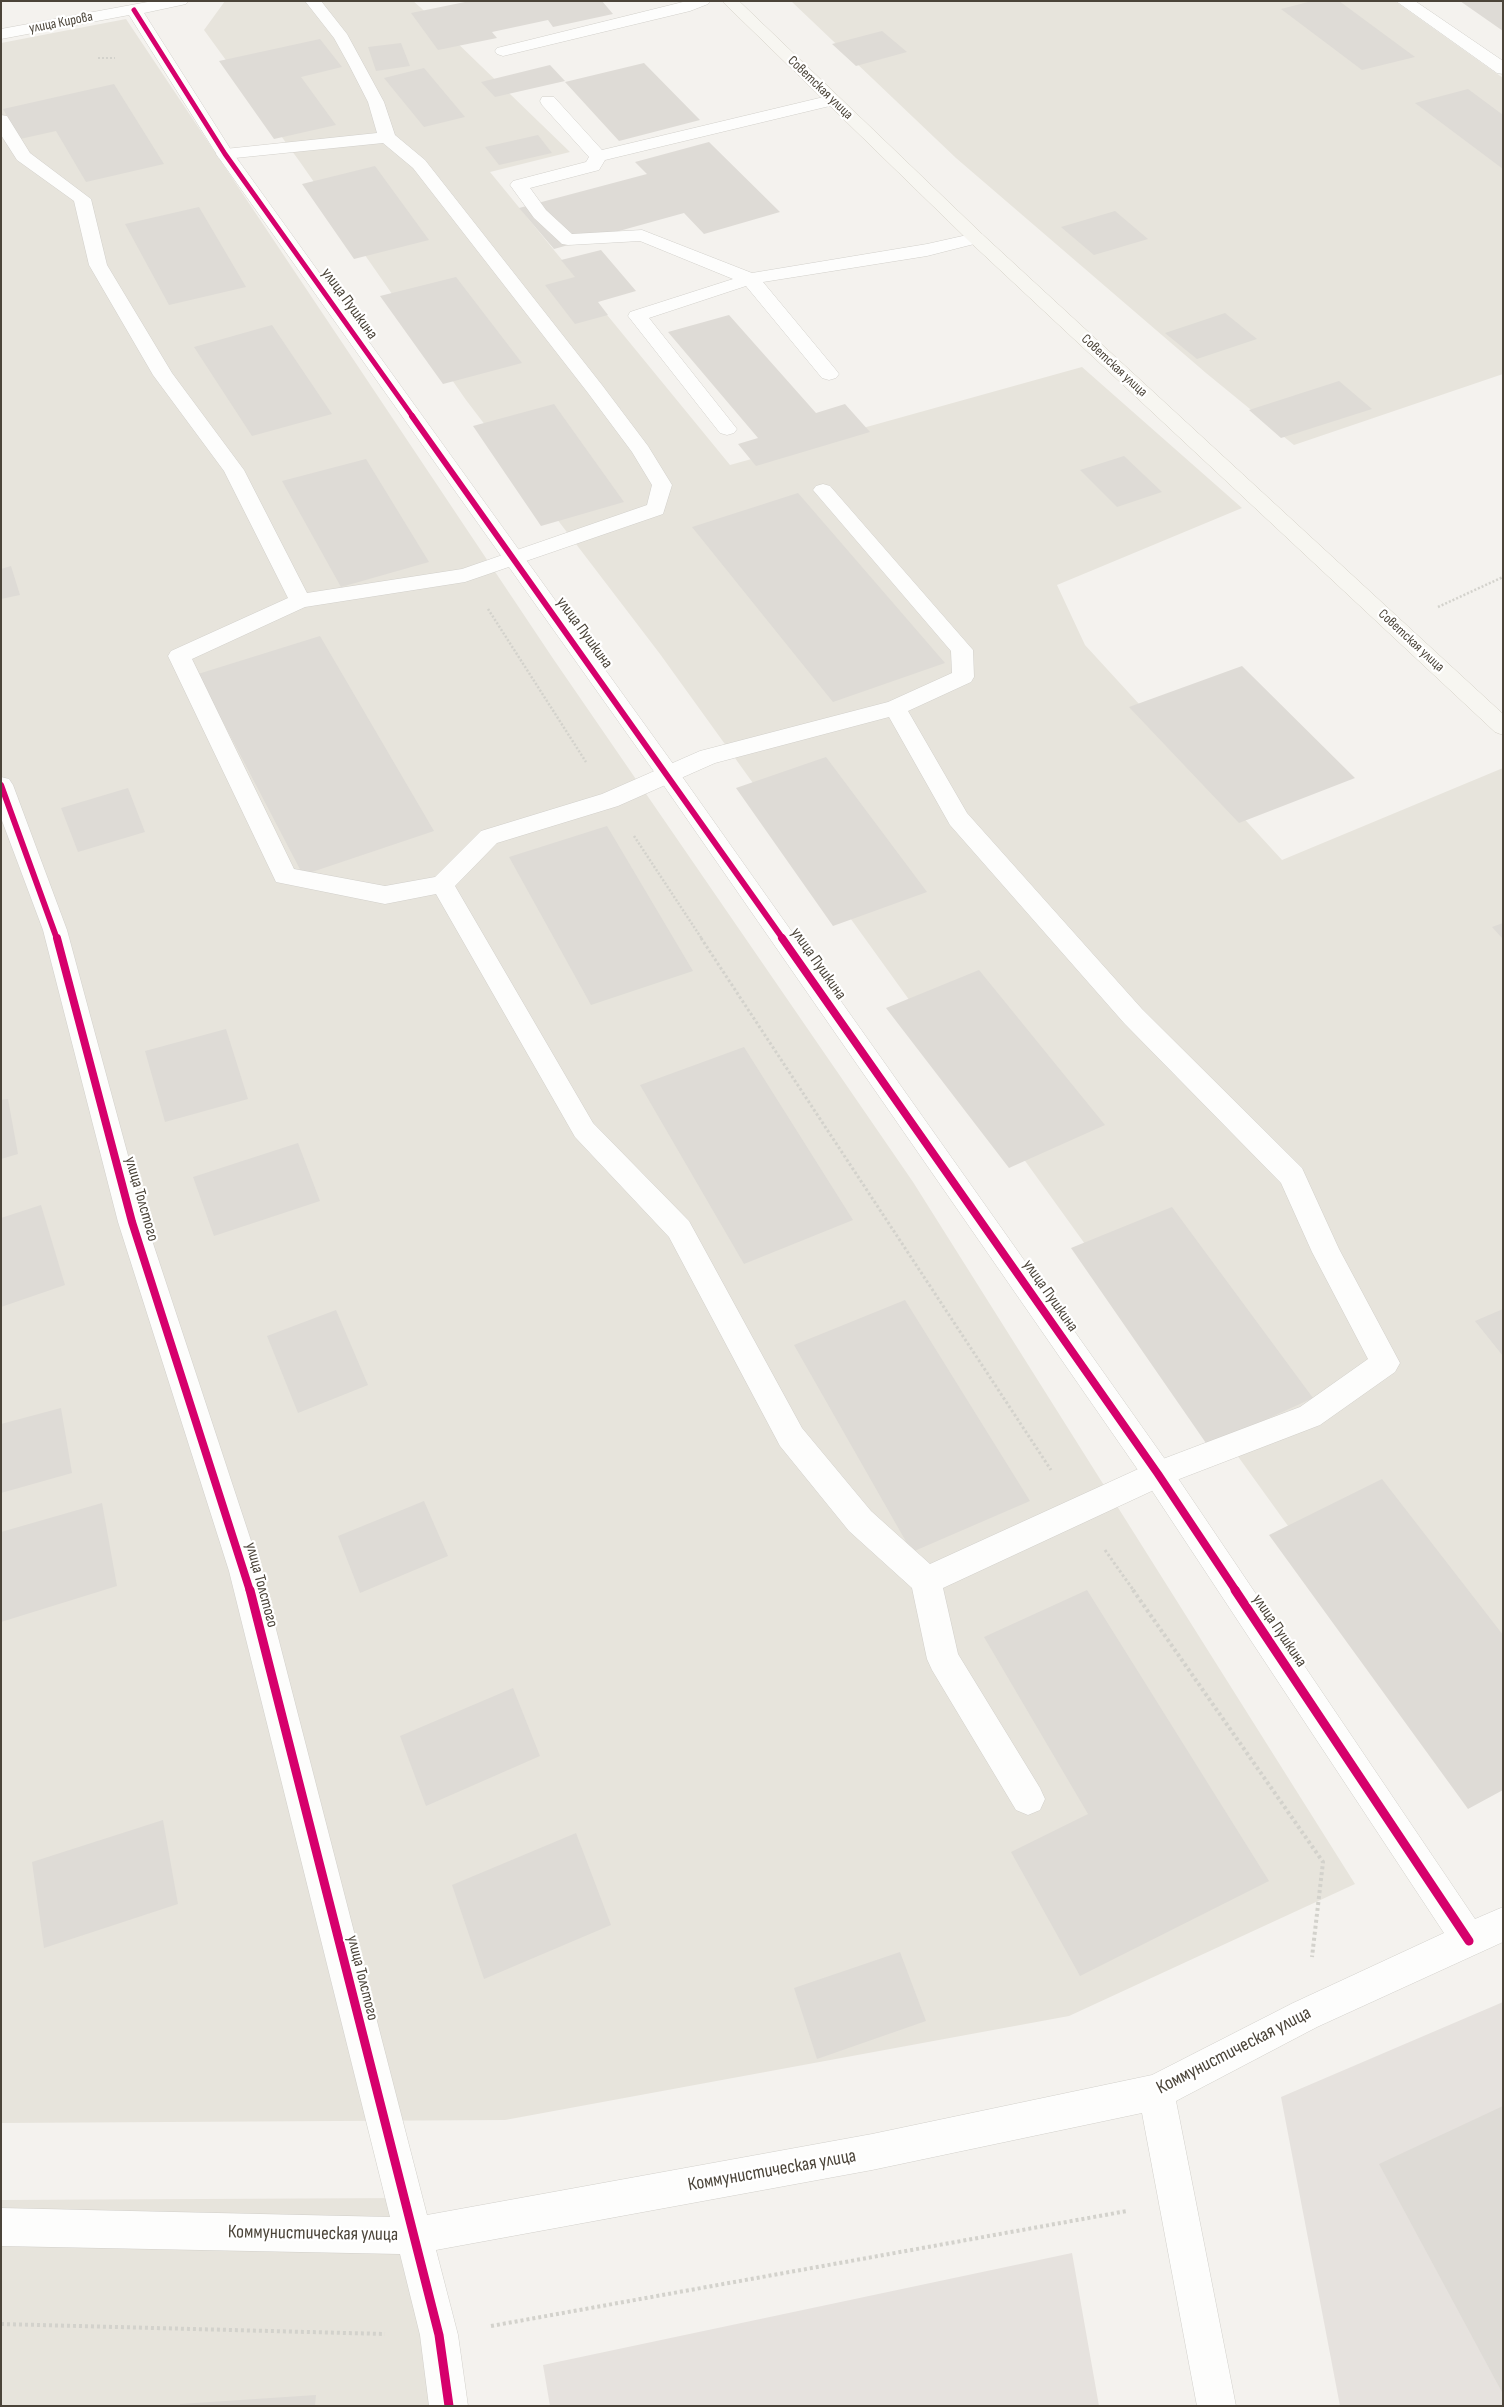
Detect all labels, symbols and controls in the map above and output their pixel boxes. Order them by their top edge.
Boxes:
street label: улица Кирова [28,9,94,37]
street label: Советская улица [784,53,856,123]
street label: улица Пушкина [317,264,381,344]
street label: Советская улица [1077,331,1151,401]
street label: улица Пушкина [552,593,616,673]
street label: Советская улица [1374,606,1448,676]
street label: улица Пушкина [786,924,850,1004]
street label: улица Толстого [120,1154,162,1244]
street label: улица Пушкина [1018,1256,1082,1336]
street label: улица Толстого [240,1540,282,1630]
street label: улица Пушкина [1248,1591,1310,1671]
street label: улица Толстого [342,1933,382,2023]
street label: Коммунистическая улица [1153,2002,1315,2100]
street label: Коммунистическая улица [686,2145,858,2197]
street label: Коммунистическая улица [228,2221,398,2247]

